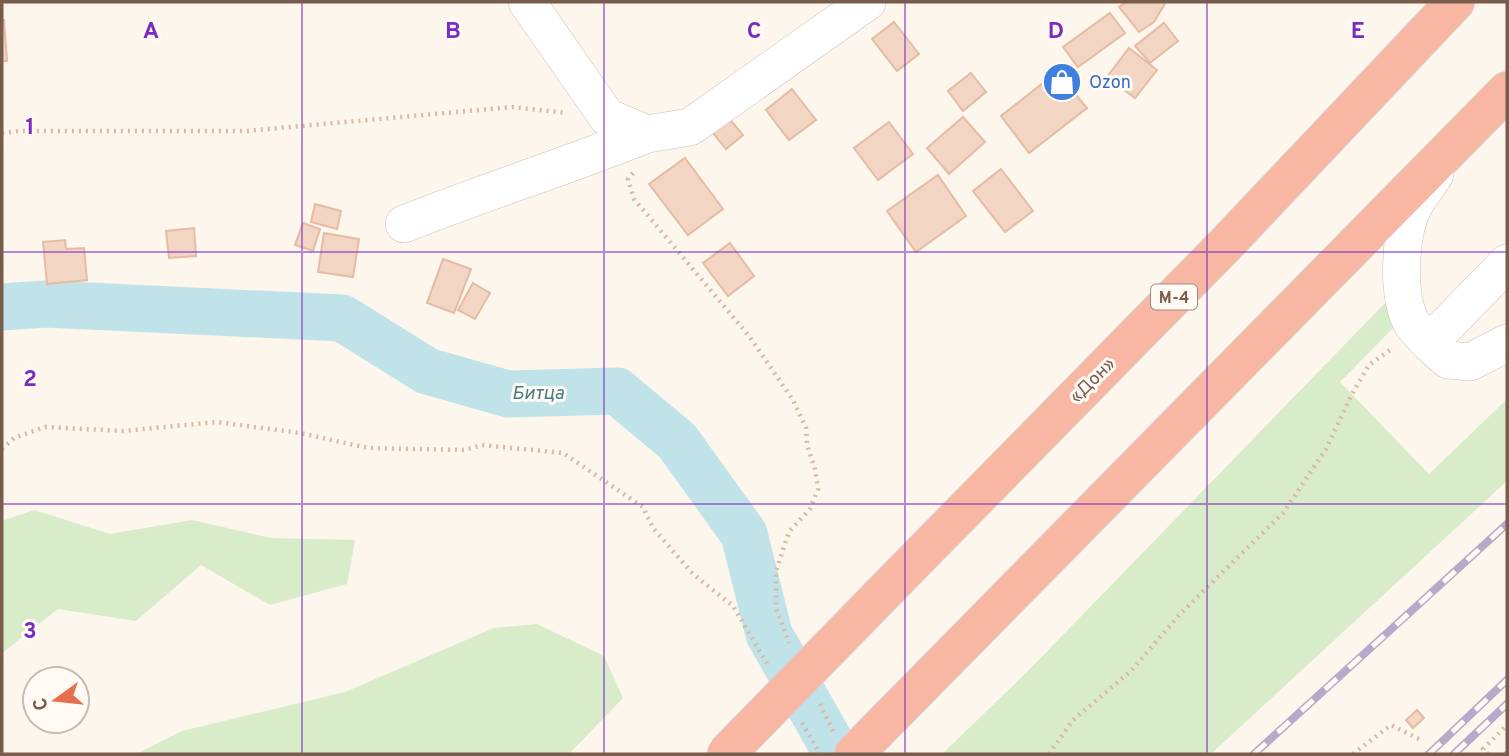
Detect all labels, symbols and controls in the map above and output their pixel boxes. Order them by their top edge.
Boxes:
text: A [143,18,159,47]
text: B [445,18,461,47]
text: C [747,18,761,47]
text: D [1048,18,1064,47]
text: E [1351,18,1365,47]
shop icon: Ozon [1041,61,1083,103]
place label: Ozon [1089,72,1131,95]
text: 1 [25,114,35,143]
road number: М-4 [1151,284,1197,310]
street label: «Дон» [1065,353,1121,409]
text: 2 [23,366,37,395]
water label: Битца [512,382,564,406]
text: 3 [23,618,37,647]
north arrow [21,665,91,735]
text: С [28,695,55,713]

